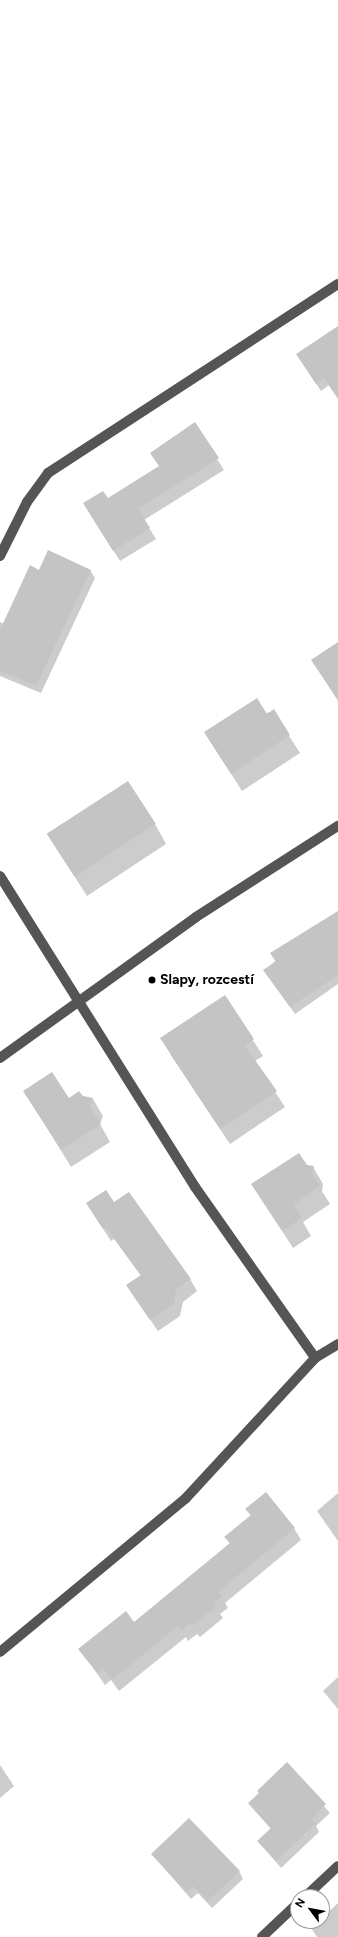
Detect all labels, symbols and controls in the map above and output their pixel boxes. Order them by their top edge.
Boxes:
place label: Slapy, rozcestí [160,972,254,988]
marker: Slapy, rozcestí [147,975,157,985]
north arrow [290,1889,330,1929]
text: N [292,1896,308,1910]

